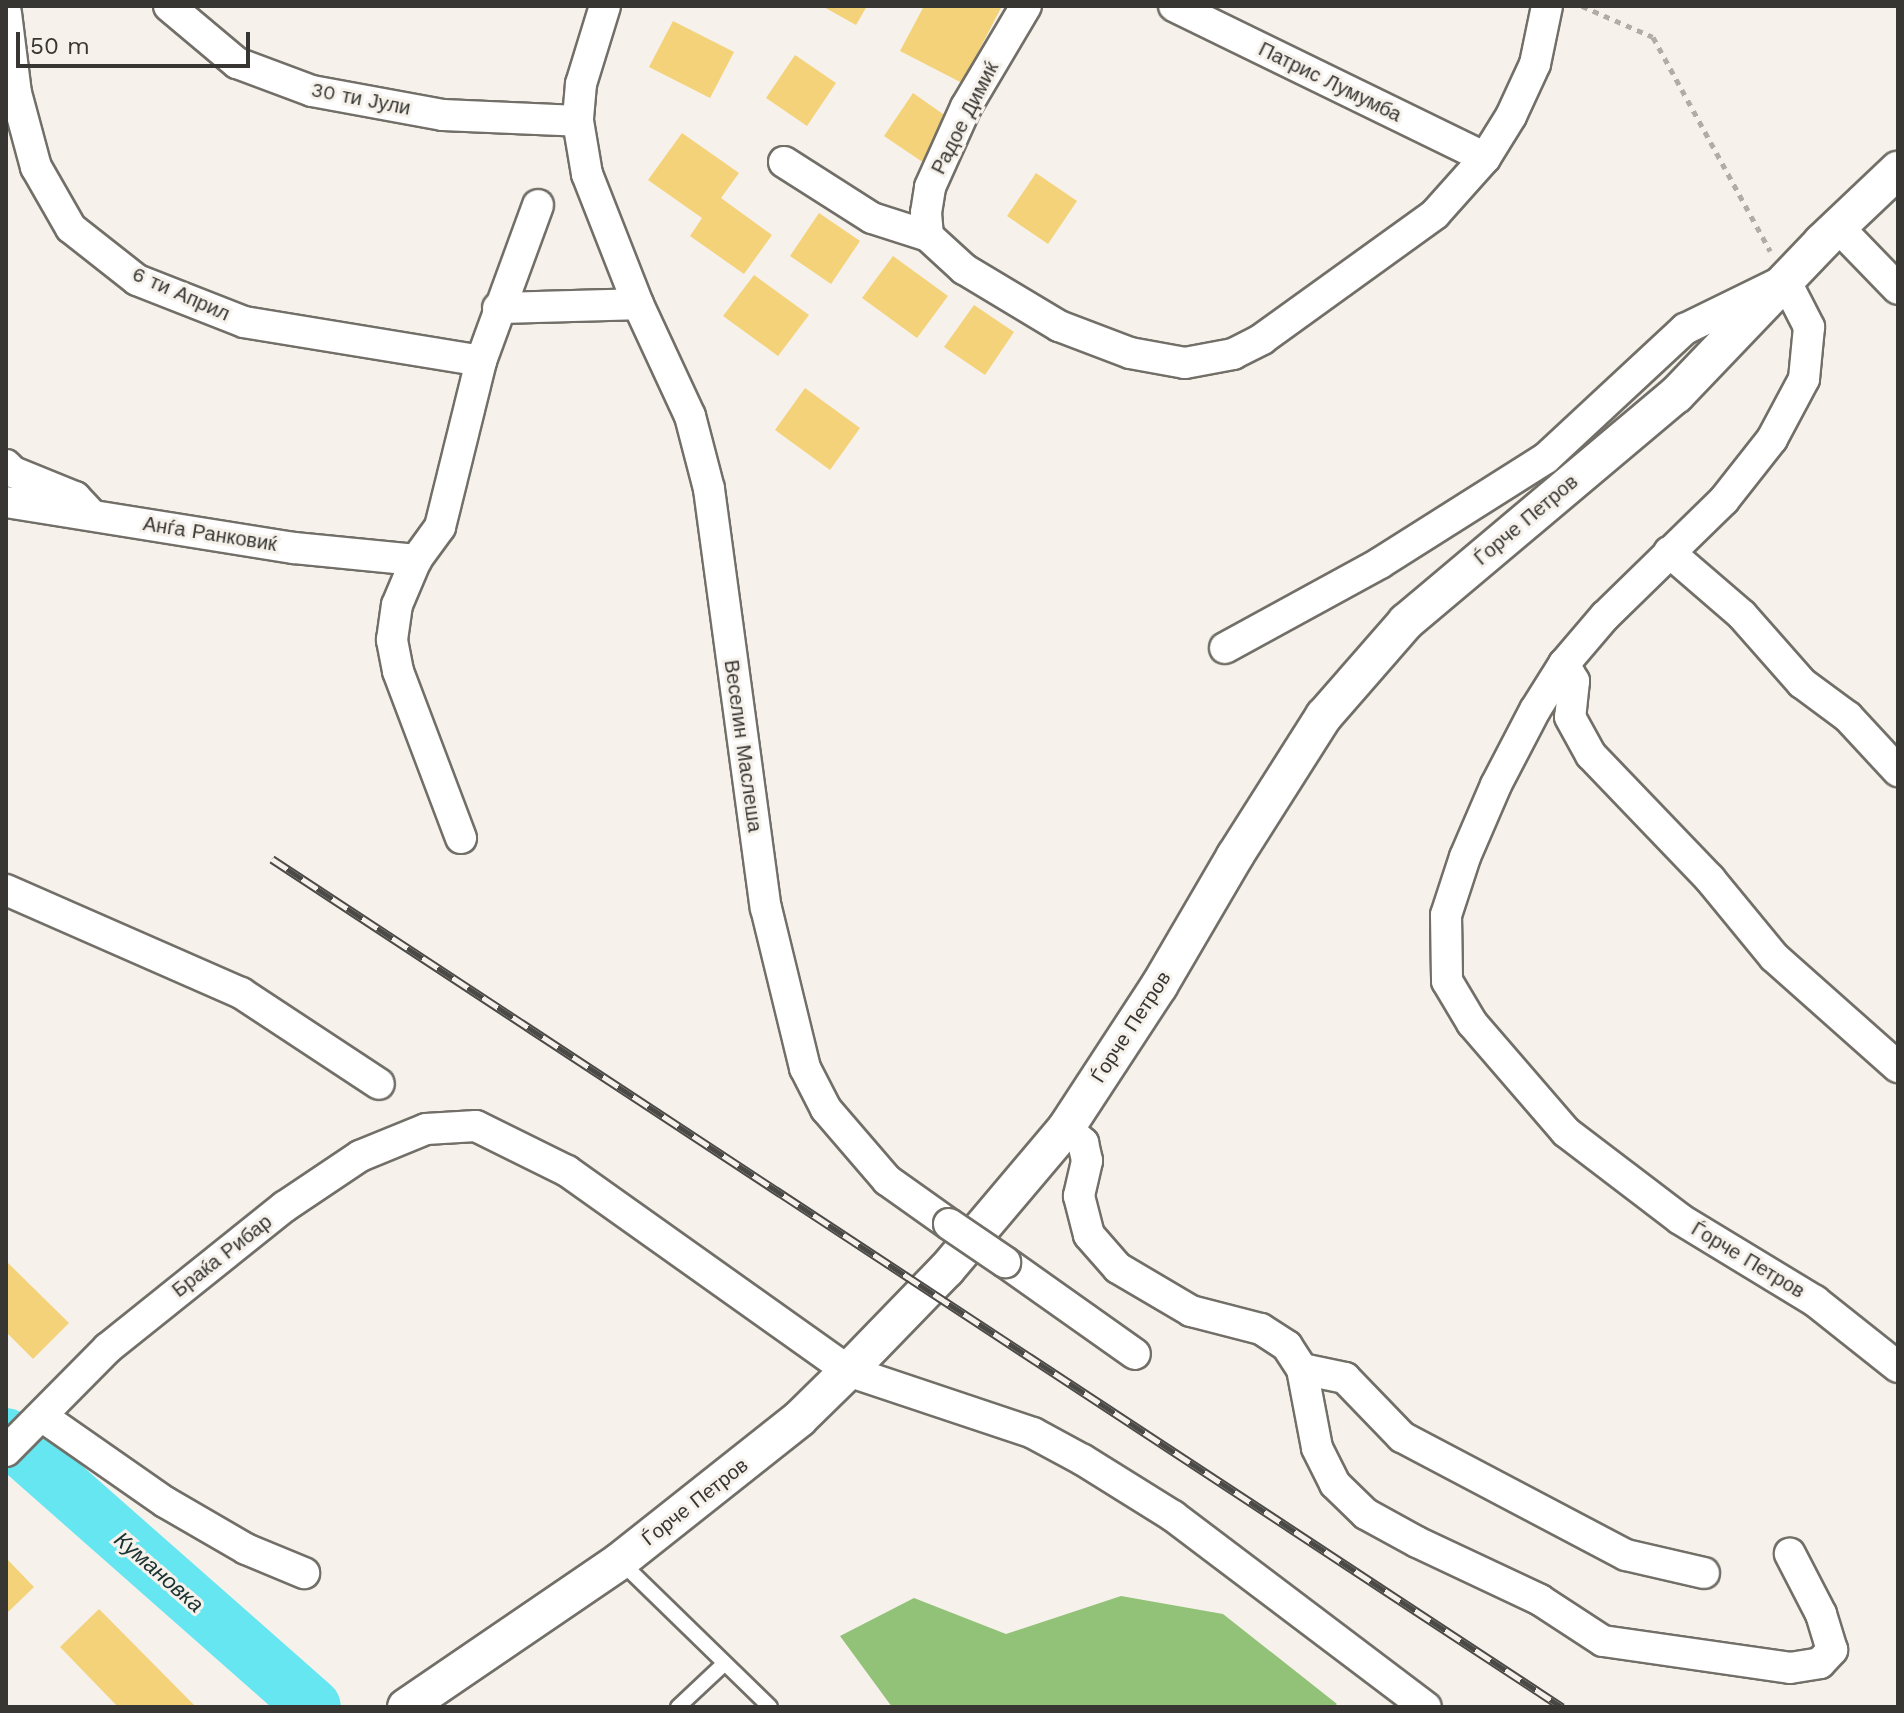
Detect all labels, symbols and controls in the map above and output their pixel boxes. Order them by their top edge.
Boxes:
scale bar [20,16,254,66]
text: 50 m [30,32,90,60]
street label: Патрис Лумумба [1255,37,1405,127]
street label: Радое Димиќ [926,58,1004,178]
street label: 30 ти Јули [309,78,413,120]
street label: 6 ти Април [128,262,234,326]
street label: Ѓорче Петров [1469,470,1583,570]
street label: Анѓа Ранковиќ [141,512,279,556]
street label: Веселин Маслеша [719,658,767,834]
street label: Ѓорче Петров [1086,967,1176,1087]
street label: Браќа Рибар [167,1210,277,1302]
street label: Ѓорче Петров [1687,1217,1809,1303]
street label: Ѓорче Петров [637,1453,753,1551]
water label: Кумановка [109,1526,209,1618]

